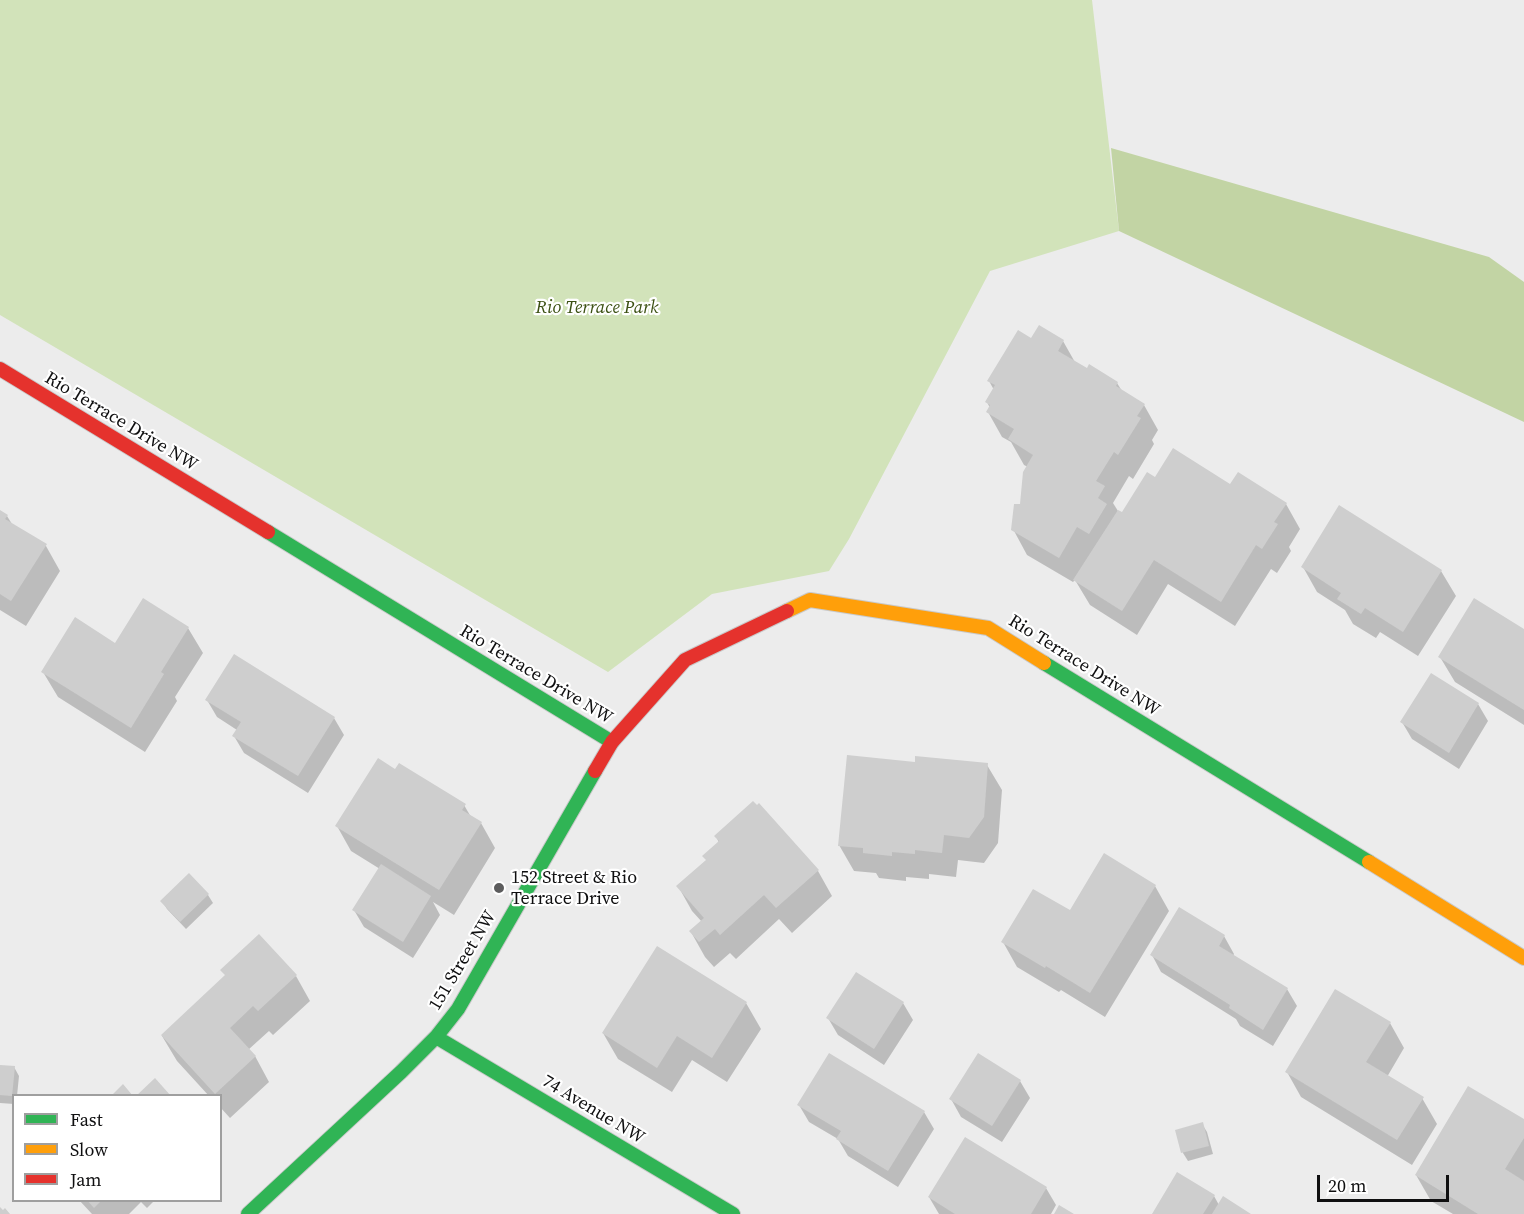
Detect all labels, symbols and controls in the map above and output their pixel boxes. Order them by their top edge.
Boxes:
park label: Rio Terrace Park [536,297,658,319]
street label: Rio Terrace Drive NW [41,368,201,476]
street label: Rio Terrace Drive NW [1004,611,1164,721]
street label: Rio Terrace Drive NW [456,621,616,729]
place label: 152 Street & Rio Terrace Drive [511,867,637,910]
marker: 152 Street & Rio Terrace Drive [492,881,506,895]
street label: 151 Street NW [425,907,501,1015]
street label: 74 Avenue NW [538,1071,648,1149]
legend [12,1094,222,1202]
text: Fast [70,1107,103,1132]
text: Slow [70,1137,108,1162]
scale bar [1320,1163,1452,1201]
text: Jam [70,1167,102,1192]
text: 20 m [1328,1173,1366,1198]

